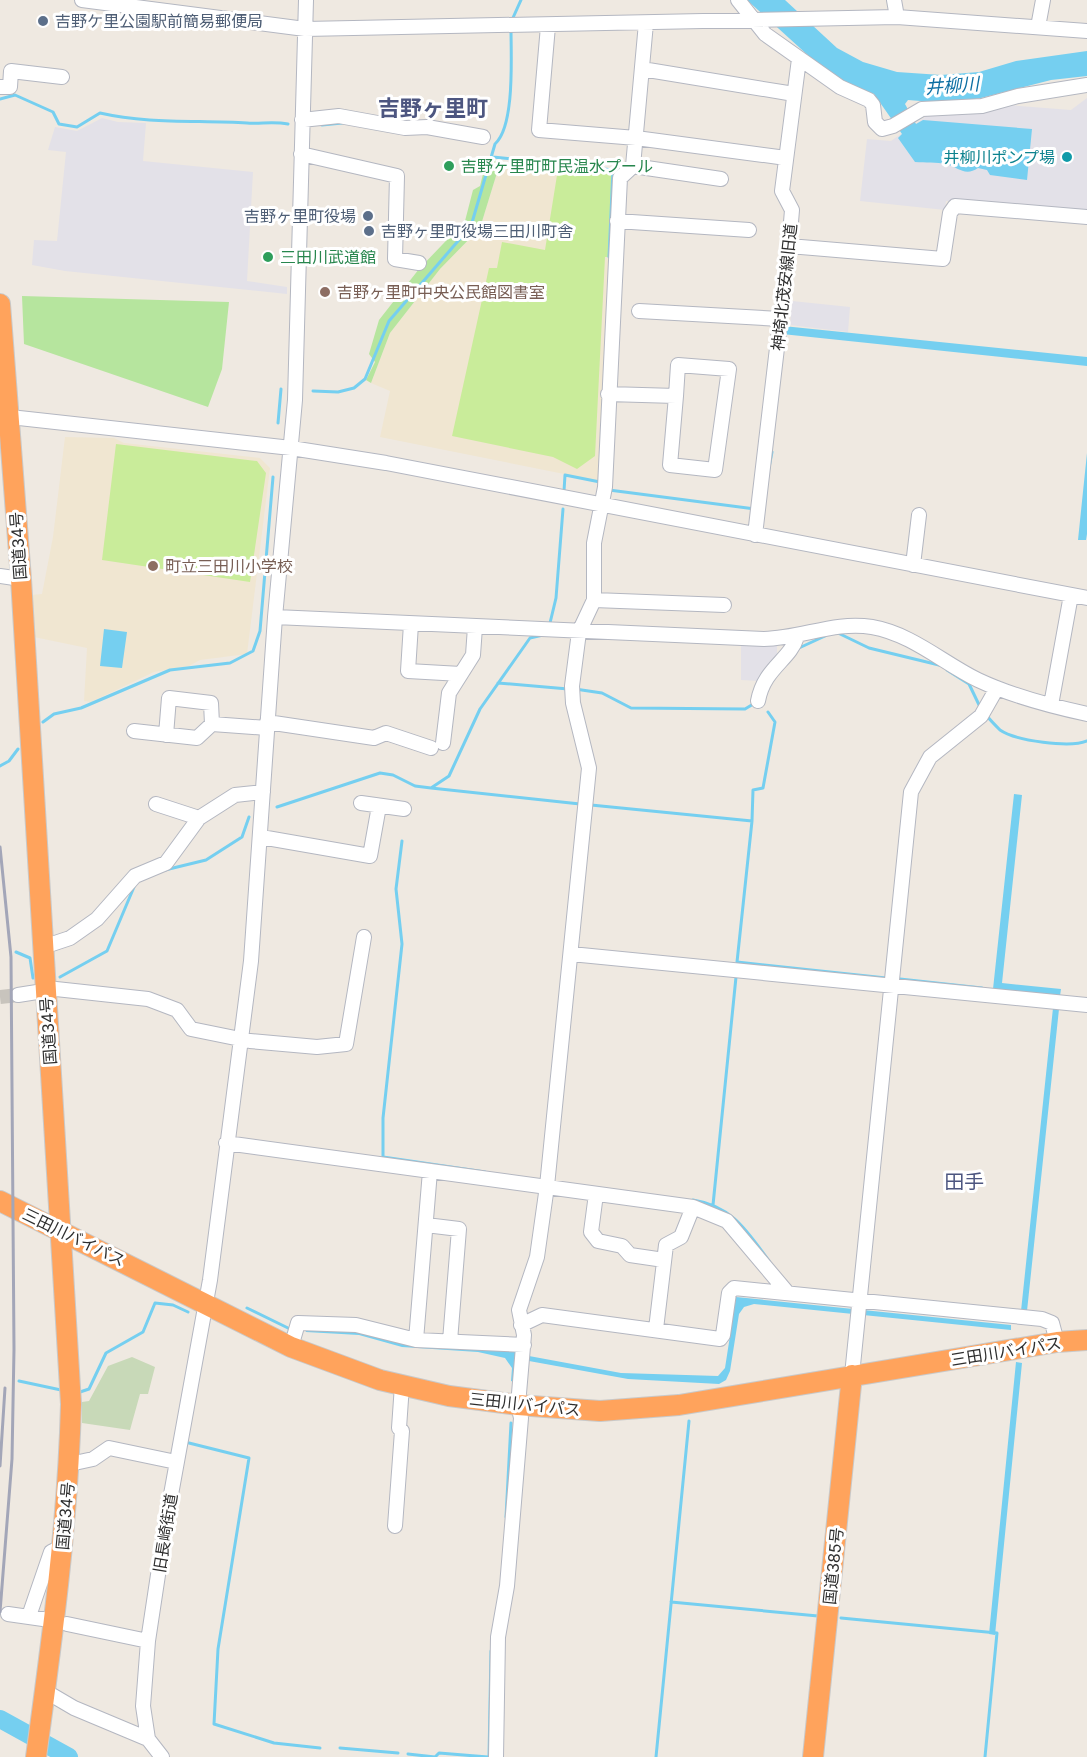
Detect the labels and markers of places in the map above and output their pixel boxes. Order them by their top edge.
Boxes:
place label: 吉野ケ里公園駅前簡易郵便局 [55,11,263,31]
marker: 吉野ケ里公園駅前簡易郵便局 [36,14,50,28]
place label: 井柳川ポンプ場 [943,147,1055,167]
marker: 井柳川ポンプ場 [1060,150,1074,164]
place label: 吉野ヶ里町町民温水プール [461,156,653,176]
marker: 吉野ヶ里町町民温水プール [442,159,456,173]
place label: 吉野ヶ里町役場 [244,206,356,226]
marker: 吉野ヶ里町役場 [361,209,375,223]
place label: 吉野ヶ里町役場三田川町舎 [381,221,573,241]
marker: 吉野ヶ里町役場三田川町舎 [362,224,376,238]
place label: 三田川武道館 [280,247,376,267]
marker: 三田川武道館 [261,250,275,264]
place label: 吉野ヶ里町中央公民館図書室 [337,282,545,302]
marker: 吉野ヶ里町中央公民館図書室 [318,285,332,299]
place label: 町立三田川小学校 [165,556,293,576]
marker: 町立三田川小学校 [146,559,160,573]

